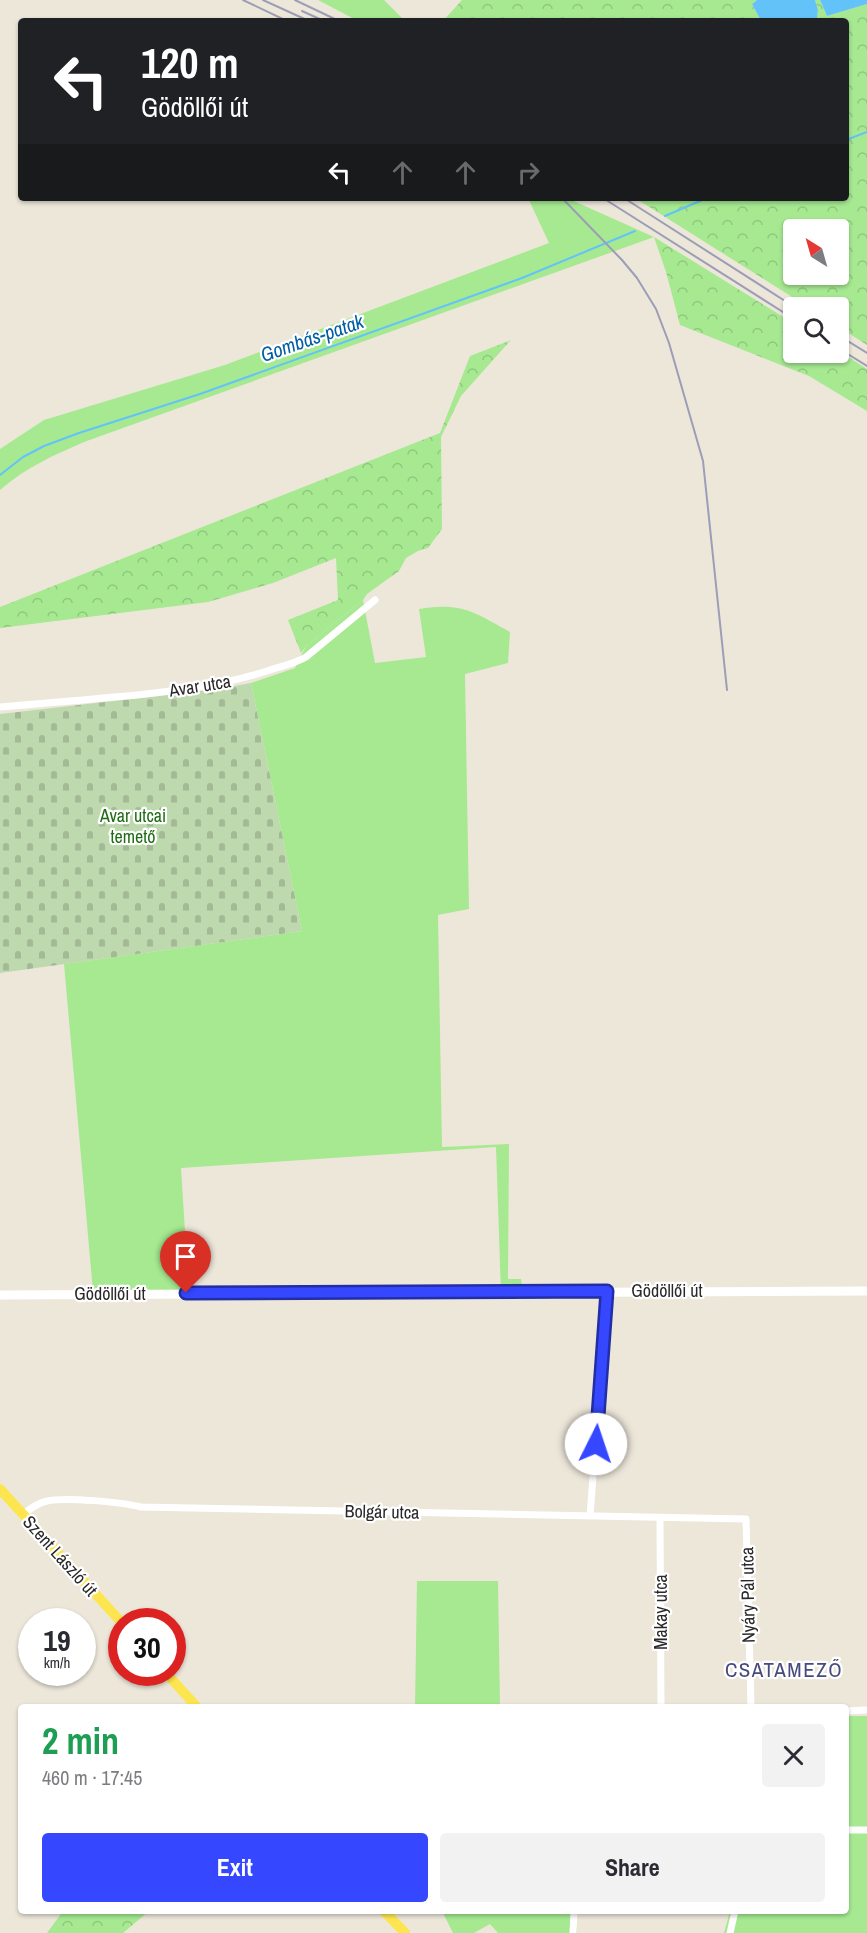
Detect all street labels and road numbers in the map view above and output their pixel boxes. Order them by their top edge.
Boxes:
street label: Avar utca [166,668,233,703]
street label: Gödöllői út [631,1278,703,1303]
street label: Gödöllői út [74,1281,146,1306]
street label: Bolgár utca [344,1498,420,1525]
street label: Szent László út [17,1510,103,1602]
street label: Nyáry Pál utca [734,1547,761,1643]
street label: Makay utca [648,1574,673,1650]

